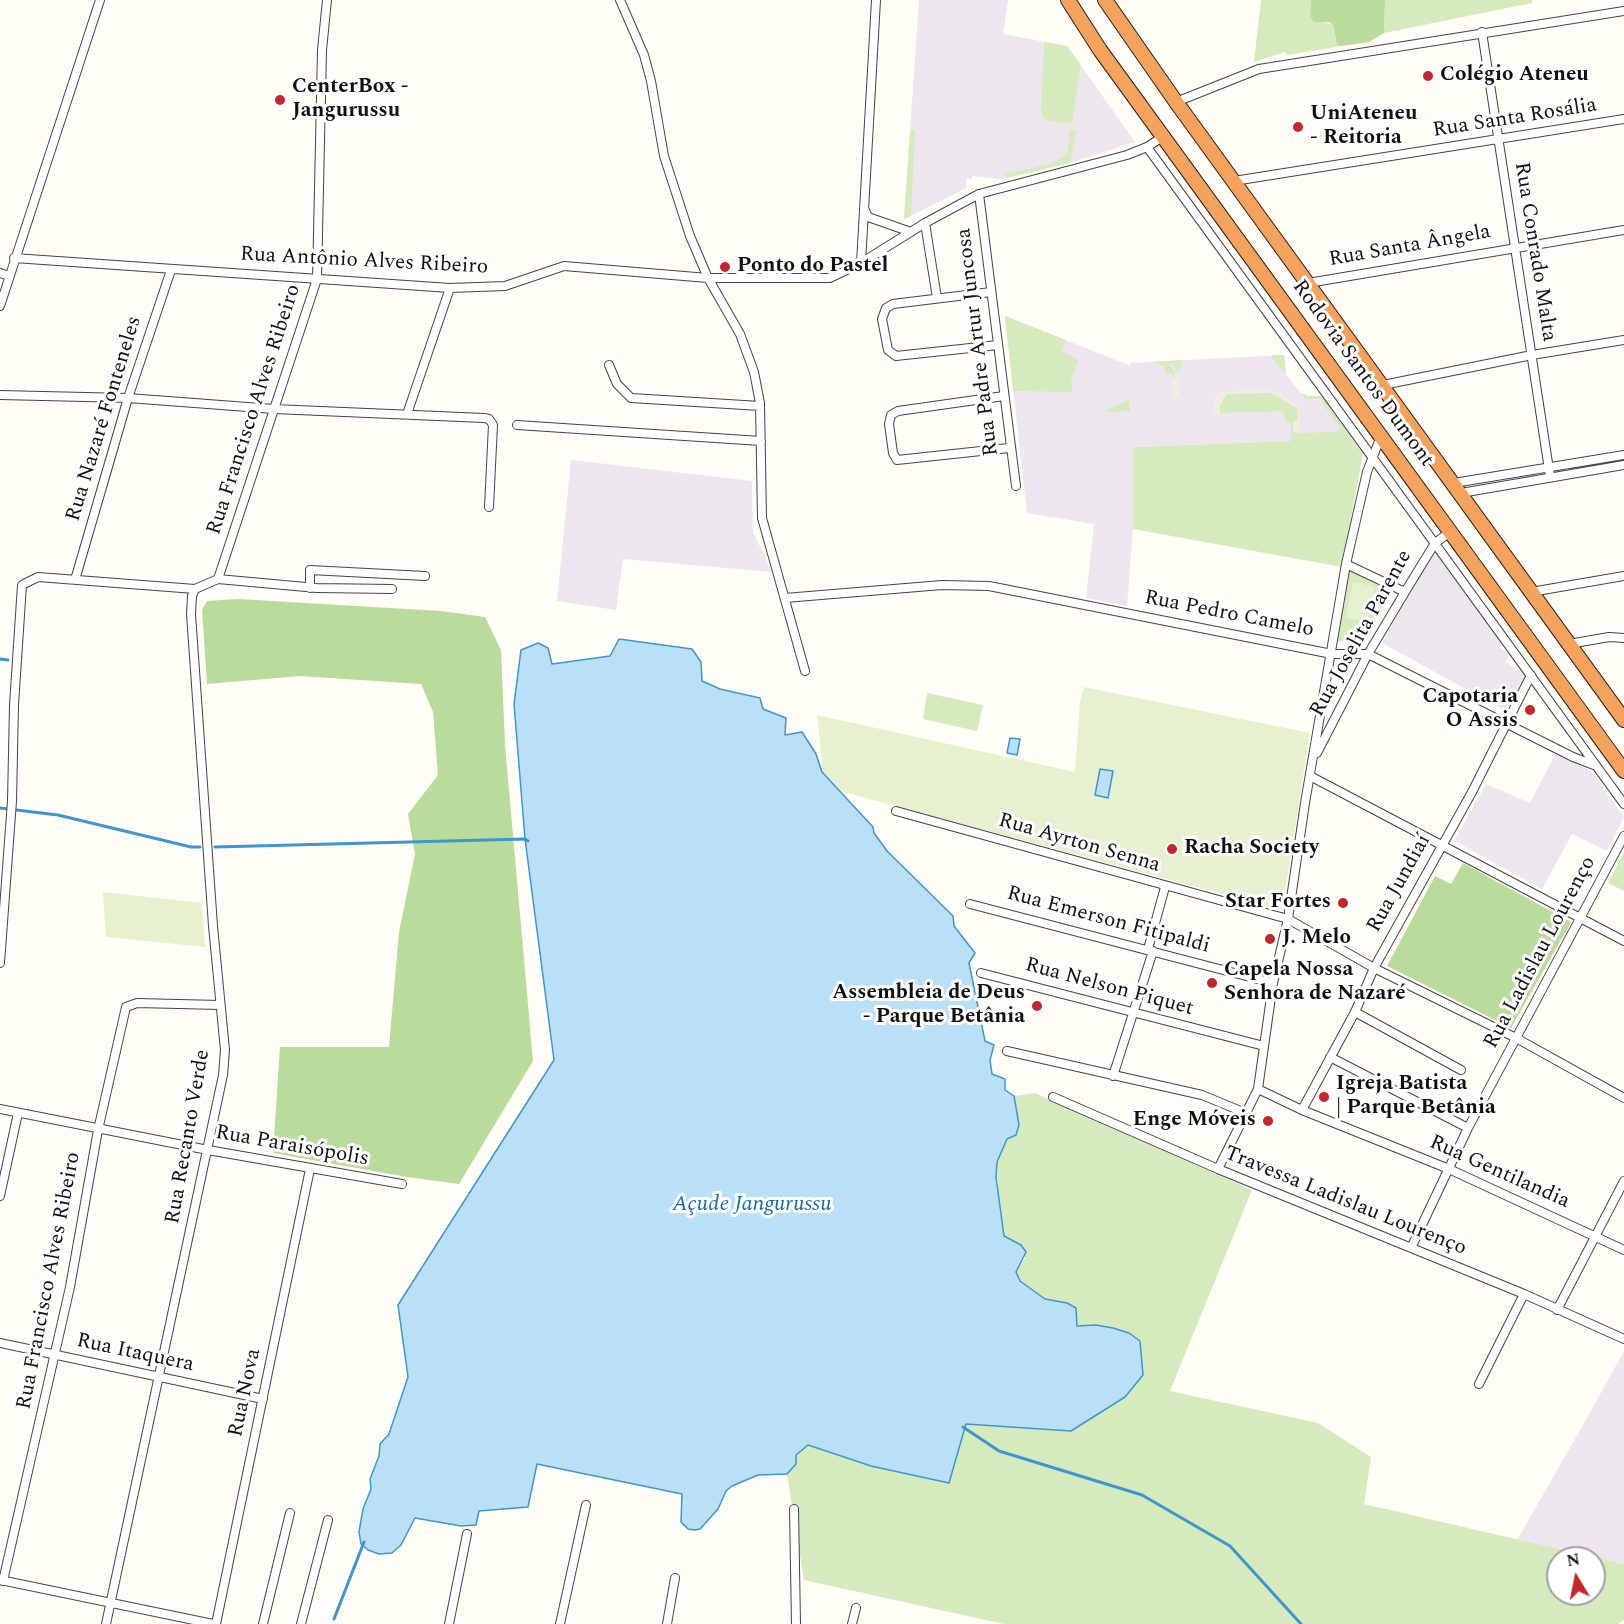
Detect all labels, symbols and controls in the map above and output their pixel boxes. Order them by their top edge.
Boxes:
place label: Colégio Ateneu [1440,63,1589,89]
marker: Colégio Ateneu [1421,69,1435,83]
place label: CenterBox - Jangurussu [292,75,408,125]
marker: CenterBox - Jangurussu [273,93,287,107]
street label: Rua Santa Rosália [1431,94,1599,144]
place label: UniAteneu - Reitoria [1310,102,1417,152]
marker: UniAteneu - Reitoria [1291,120,1305,134]
street label: Rua Conrado Malta [1507,160,1561,344]
street label: Rua Santa Ângela [1327,220,1493,274]
street label: Rua Padre Artur Juncosa [953,227,1005,457]
street label: Rua Antônio Alves Ribeiro [239,243,489,281]
place label: Ponto do Pastel [737,254,888,280]
marker: Ponto do Pastel [718,260,732,274]
street label: Rodovia Santos Dumont [1286,276,1438,472]
street label: Rua Francisco Alves Ribeiro [203,282,307,538]
street label: Rua Nazaré Fonteneles [62,313,148,525]
street label: Rua Joselita Parente [1306,546,1418,722]
street label: Rua Pedro Camelo [1142,586,1316,644]
place label: Capotaria O Assis [1422,685,1518,735]
marker: Capotaria O Assis [1523,703,1537,717]
street label: Rua Ayrton Senna [995,809,1163,879]
street label: Rua Jundiaí [1363,831,1437,937]
place label: Racha Society [1184,836,1319,862]
marker: Racha Society [1165,842,1179,856]
street label: Rua Ladislau Lourenço [1480,853,1602,1053]
street label: Rua Emerson Fitipaldi [1004,882,1212,960]
place label: Star Fortes [1225,890,1331,916]
marker: Star Fortes [1336,896,1350,910]
place label: J. Melo [1282,926,1351,952]
marker: J. Melo [1263,932,1277,946]
street label: Rua Nelson Piquet [1022,953,1196,1023]
place label: Capela Nossa Senhora de Nazaré [1224,958,1406,1008]
marker: Capela Nossa Senhora de Nazaré [1205,976,1219,990]
place label: Assembleia de Deus - Parque Betânia [832,981,1025,1031]
marker: Assembleia de Deus - Parque Betânia [1030,999,1044,1013]
street label: Rua Recanto Verde [161,1048,217,1226]
place label: Igreja Batista | Parque Betânia [1336,1072,1496,1122]
marker: Igreja Batista | Parque Betânia [1317,1090,1331,1104]
place label: Enge Móveis [1133,1108,1256,1134]
marker: Enge Móveis [1261,1114,1275,1128]
street label: Rua Paraisópolis [213,1121,371,1173]
street label: Rua Gentilandia [1425,1131,1573,1215]
street label: Travessa Ladislau Lourenço [1220,1142,1470,1262]
street label: Rua Francisco Alves Ribeiro [13,1150,87,1412]
water label: Açude Jangurussu [673,1193,831,1219]
street label: Rua Itaquera [74,1329,196,1379]
street label: Rua Nova [224,1347,268,1439]
north arrow [1546,1546,1606,1606]
text: N [1565,1547,1582,1573]

